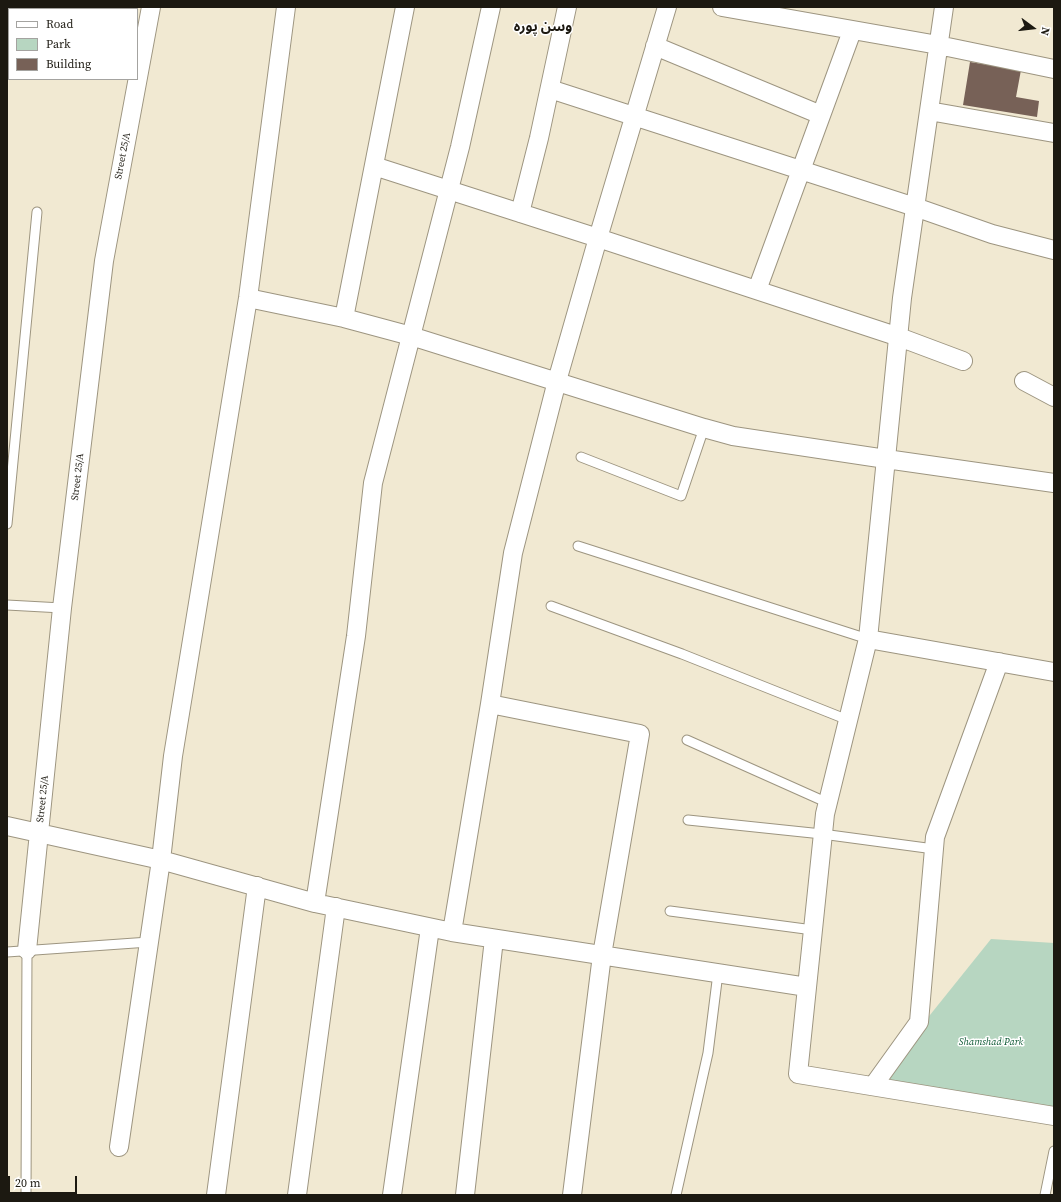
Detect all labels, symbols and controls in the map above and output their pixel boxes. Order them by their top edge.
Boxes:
legend [8,8,138,80]
north arrow [1013,8,1053,48]
text: Road [46,16,73,32]
district label: وسن پورہ [514,19,572,35]
text: N [1037,25,1053,37]
text: Park [46,36,71,52]
text: Building [46,56,91,72]
street label: Street 25/A [113,132,133,180]
street label: Street 25/A [69,453,87,501]
street label: Street 25/A [35,775,51,823]
park label: Shamshad Park [959,1036,1023,1048]
scale bar [10,1168,79,1194]
text: 20 m [15,1175,41,1191]

